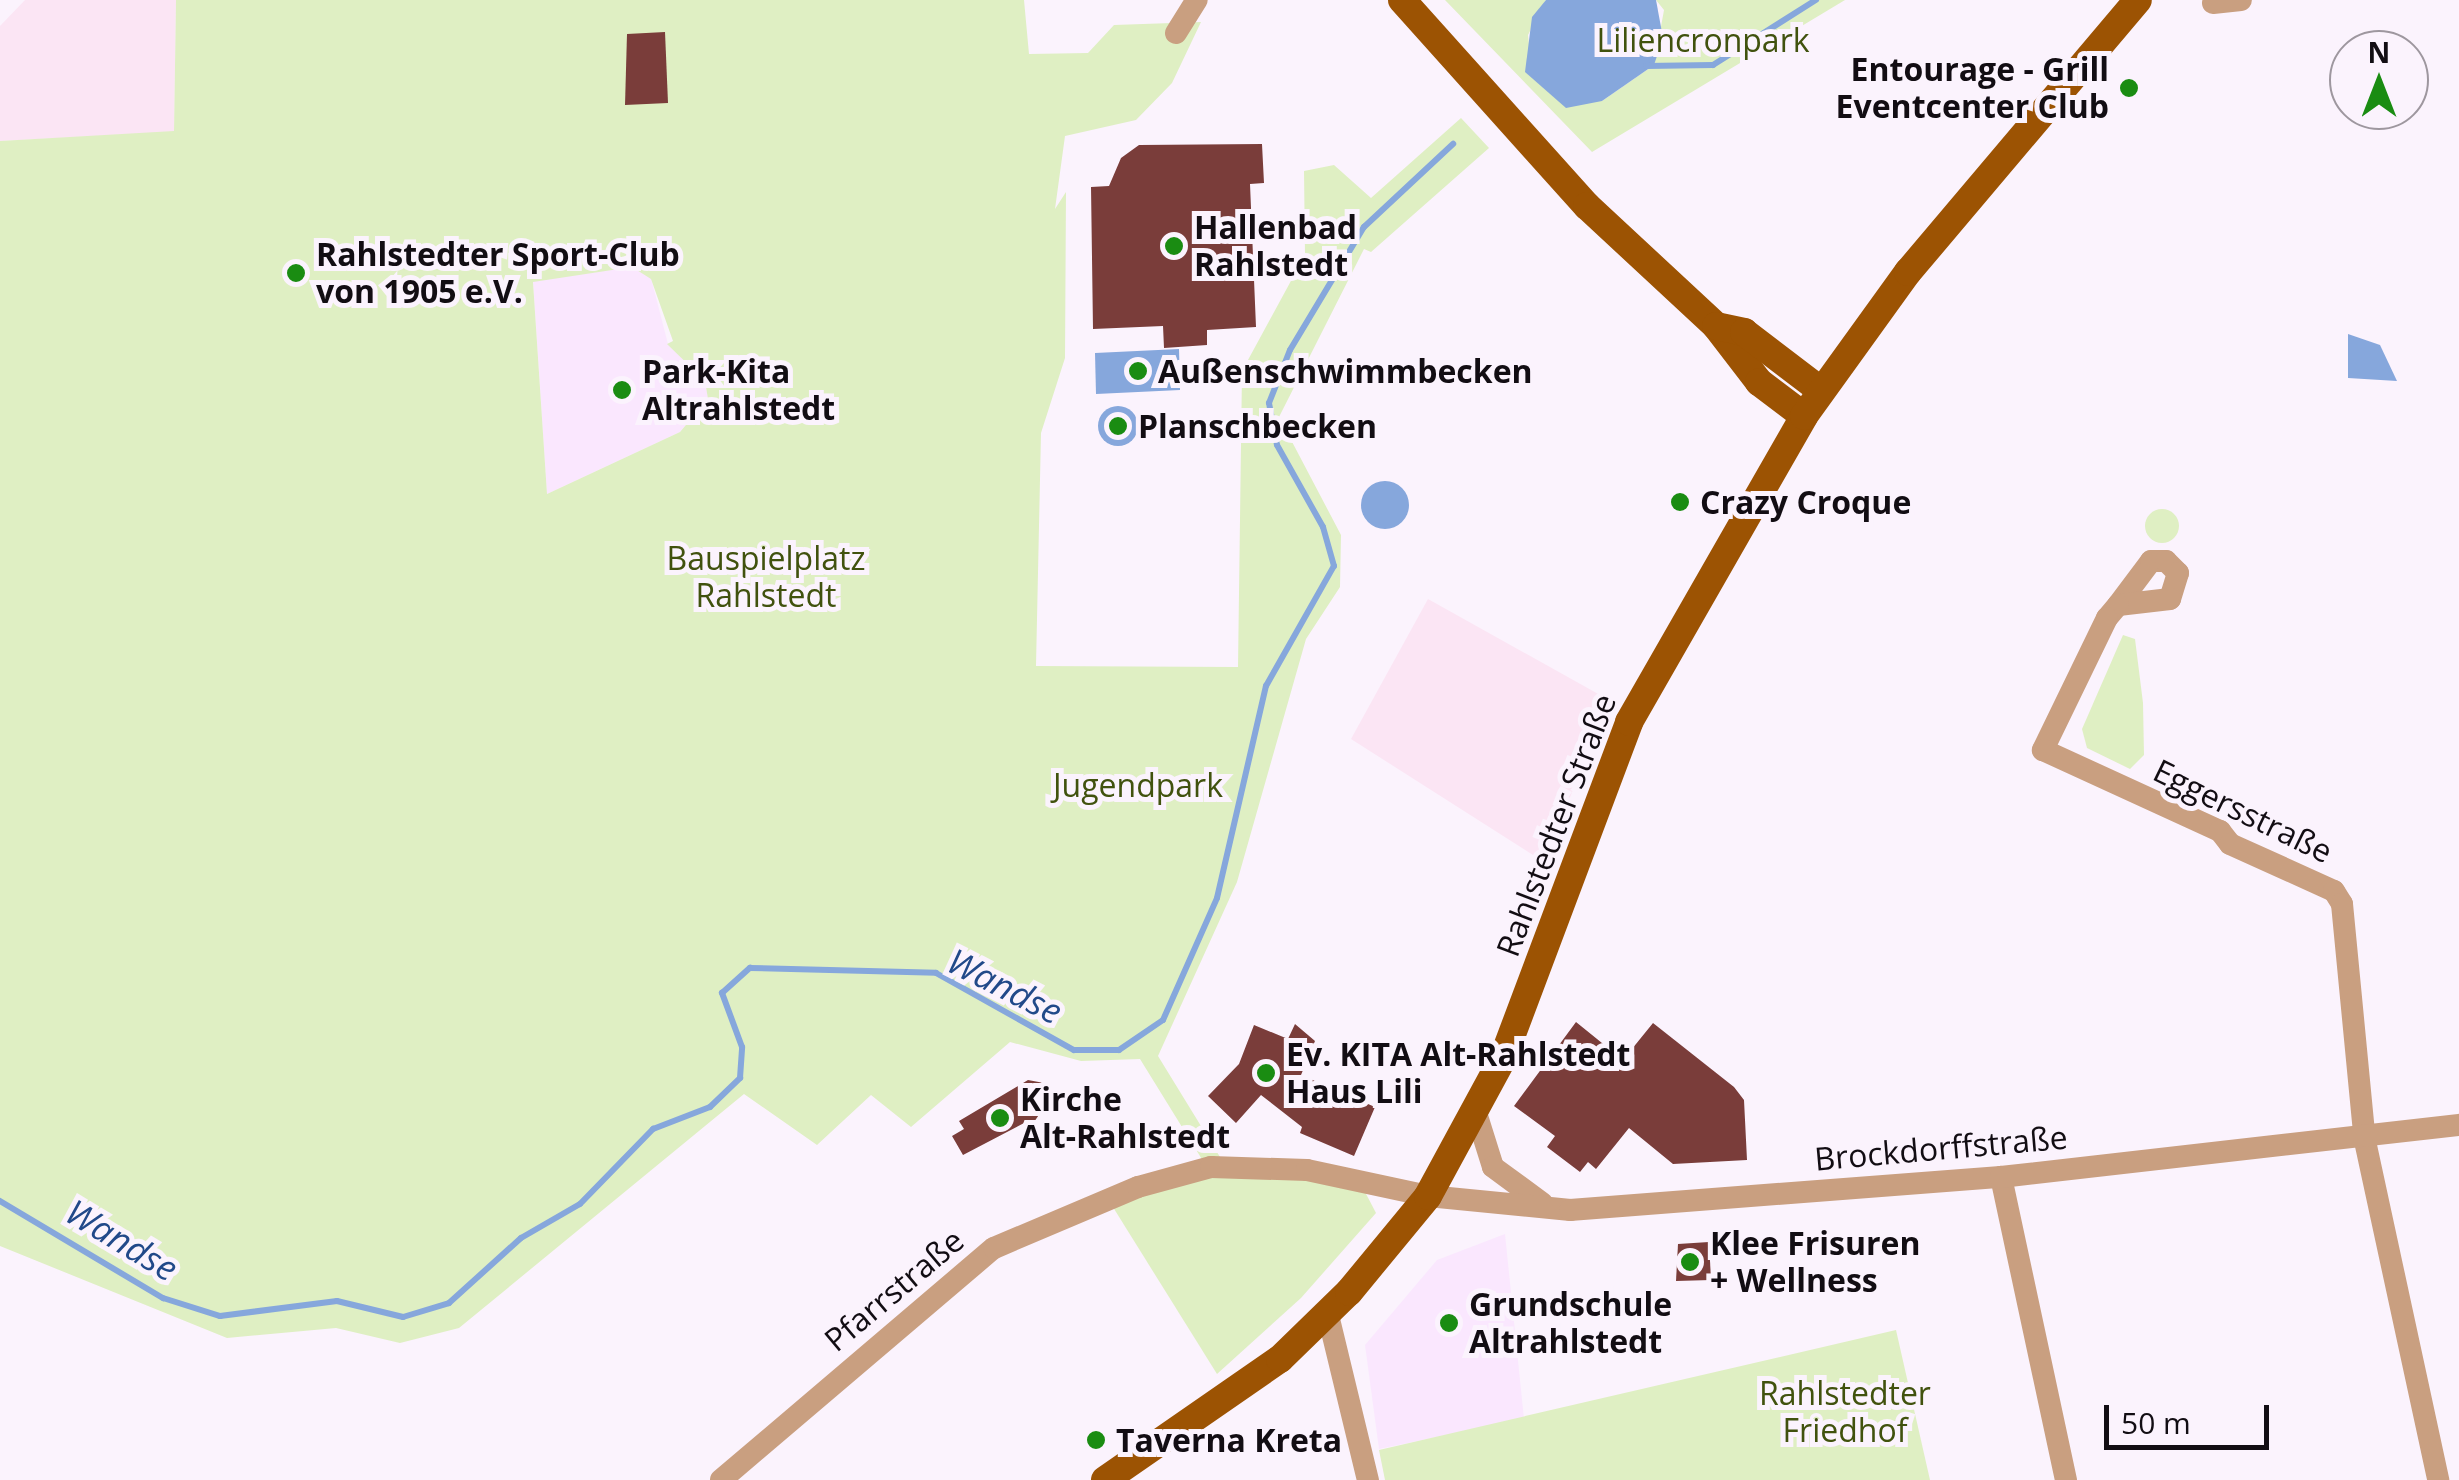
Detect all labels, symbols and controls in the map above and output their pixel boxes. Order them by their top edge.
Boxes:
park label: Liliencronpark [1596,21,1810,59]
north arrow [2329,30,2429,130]
text: N [2368,33,2390,71]
place label: Entourage - Grill Eventcenter Club [1836,51,2109,126]
marker: Entourage - Grill Eventcenter Club [2118,77,2140,99]
place label: Hallenbad Rahlstedt [1194,209,1357,284]
marker: Hallenbad Rahlstedt [1163,235,1185,257]
place label: Rahlstedter Sport-Club von 1905 e.V. [316,236,680,311]
marker: Rahlstedter Sport-Club von 1905 e.V. [285,262,307,284]
place label: Außenschwimmbecken [1158,352,1533,390]
place label: Park-Kita Altrahlstedt [642,353,835,428]
marker: Außenschwimmbecken [1127,360,1149,382]
marker: Park-Kita Altrahlstedt [611,379,633,401]
place label: Planschbecken [1138,407,1377,445]
marker: Planschbecken [1107,415,1129,437]
place label: Crazy Croque [1700,483,1911,521]
marker: Crazy Croque [1669,491,1691,513]
park label: Bauspielplatz Rahlstedt [667,540,865,615]
street label: Rahlstedter Straße [1488,688,1624,962]
street label: Eggersstraße [2147,751,2339,871]
park label: Jugendpark [1053,766,1223,804]
water label: Wandse [941,939,1069,1033]
place label: Ev. KITA Alt-Rahlstedt Haus Lili [1286,1036,1630,1111]
marker: Ev. KITA Alt-Rahlstedt Haus Lili [1255,1062,1277,1084]
place label: Kirche Alt-Rahlstedt [1020,1081,1230,1156]
marker: Kirche Alt-Rahlstedt [989,1107,1011,1129]
street label: Brockdorffstraße [1813,1118,2069,1178]
water label: Wandse [59,1190,185,1290]
street label: Pfarrstraße [817,1221,971,1359]
place label: Klee Frisuren + Wellness [1710,1225,1920,1300]
marker: Klee Frisuren + Wellness [1679,1251,1701,1273]
place label: Grundschule Altrahlstedt [1469,1286,1672,1361]
marker: Grundschule Altrahlstedt [1438,1312,1460,1334]
park label: Rahlstedter Friedhof [1759,1375,1931,1450]
scale bar [2109,1385,2274,1447]
text: 50 m [2121,1402,2191,1443]
place label: Taverna Kreta [1116,1421,1342,1459]
marker: Taverna Kreta [1085,1429,1107,1451]

